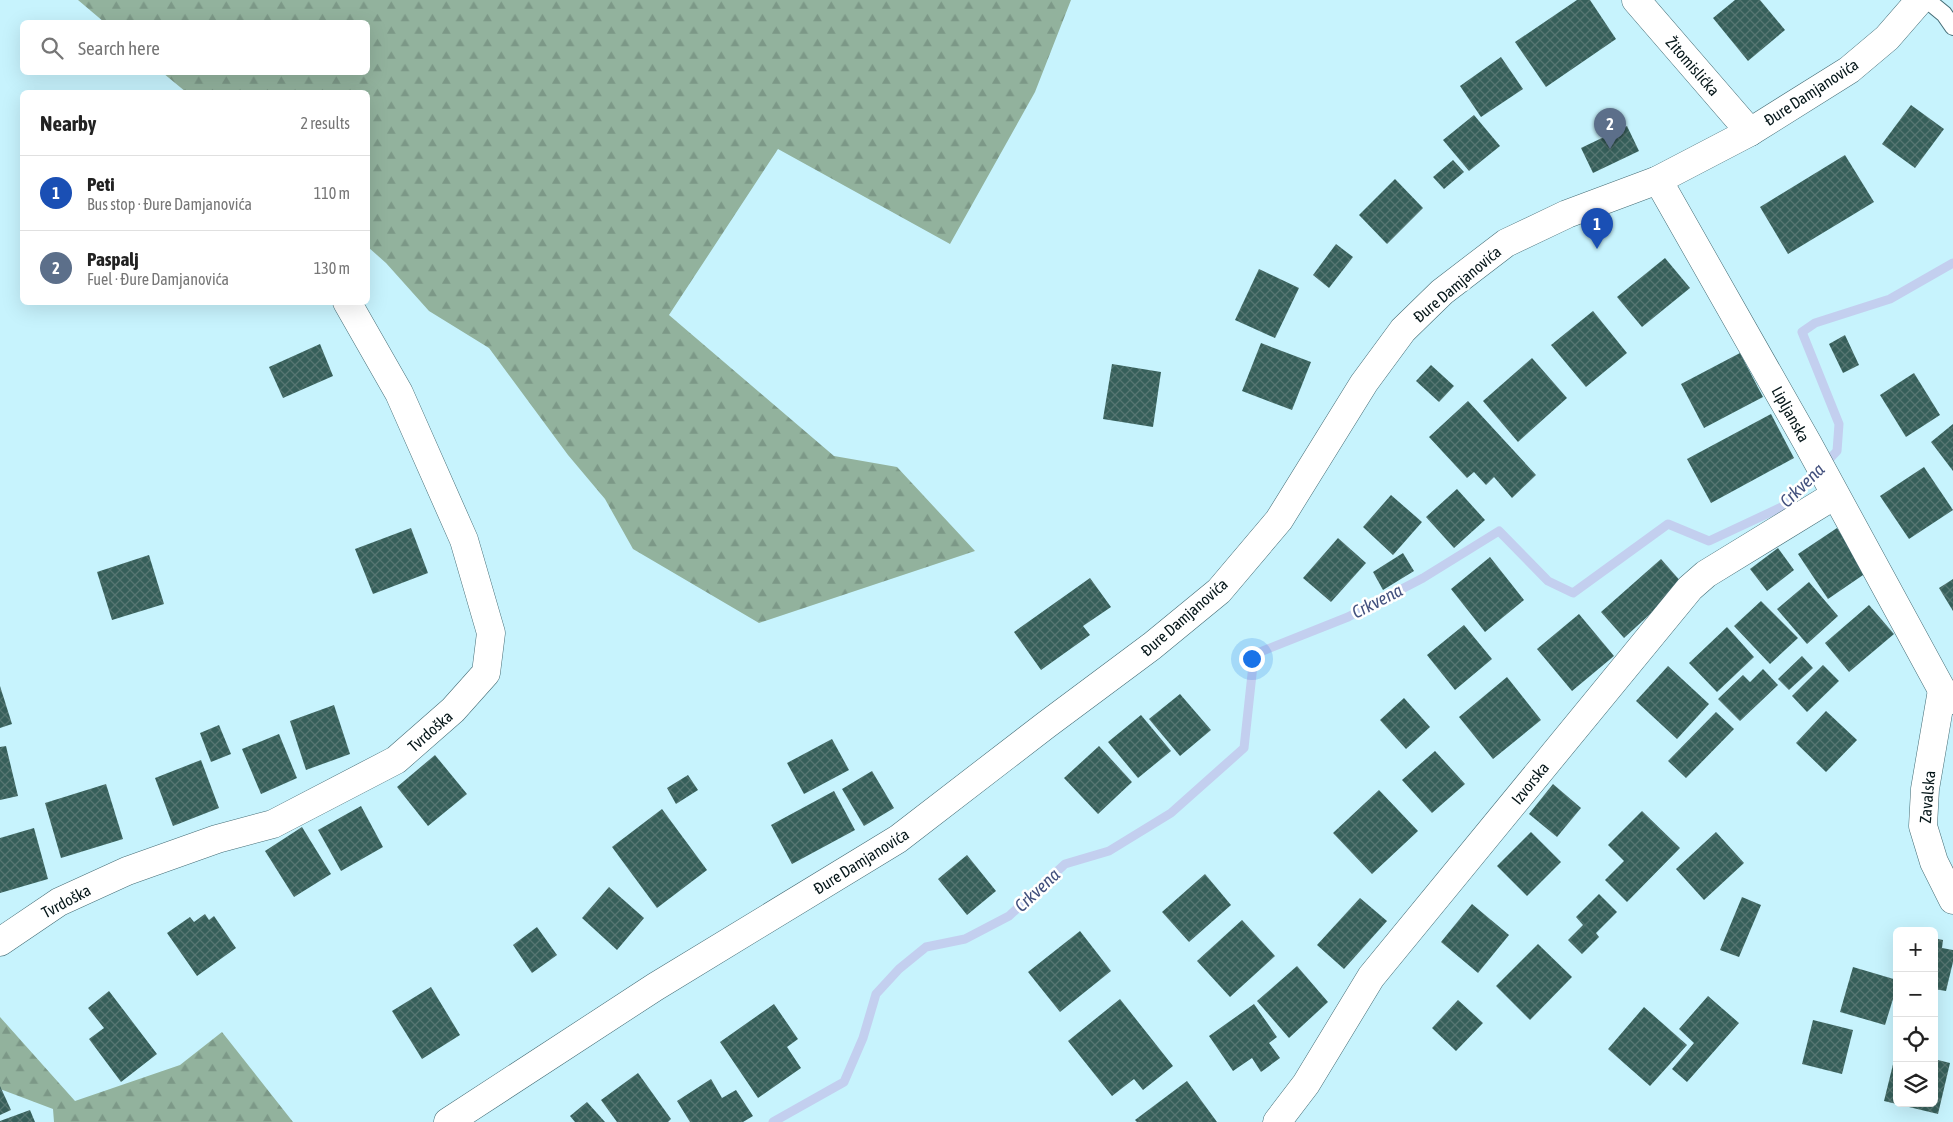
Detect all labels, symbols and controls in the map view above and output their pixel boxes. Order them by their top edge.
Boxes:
search box [20,20,370,75]
street label: Žitomislićka [1663,33,1723,99]
icon: search [38,34,66,62]
text: Search here [78,37,160,59]
street label: Đure Damjanovića [1761,55,1862,130]
pin: 2 [1594,108,1626,149]
text: Nearby [40,111,96,135]
text: 2 results [300,114,350,132]
text: Peti [87,173,115,195]
text: 1 [52,184,60,202]
text: 110 m [314,184,350,202]
text: Bus stop · Đure Damjanovića [87,195,252,213]
pin: 1 [1581,208,1613,249]
street label: Đure Damjanovića [1410,242,1505,327]
text: Paspalj [87,248,139,270]
text: 2 [52,259,60,277]
text: 130 m [314,259,350,277]
text: Fuel · Đure Damjanovića [87,270,229,288]
street label: Lipljanska [1768,383,1814,445]
water label: Crkvena [1775,458,1829,511]
street label: Đure Damjanovića [1137,575,1232,660]
water label: Crkvena [1348,579,1406,623]
your location [1239,646,1265,672]
street label: Tvrdoška [404,707,456,755]
street label: Izvorska [1508,758,1552,808]
street label: Zavalska [1916,770,1938,824]
street label: Đure Damjanovića [810,825,912,898]
water label: Crkvena [1010,864,1064,916]
street label: Tvrdoška [38,881,94,921]
map controls [1893,927,1938,1107]
button: + [1893,927,1938,972]
button: − [1893,972,1938,1017]
button: locate [1893,1017,1938,1062]
button: layers [1893,1062,1938,1107]

